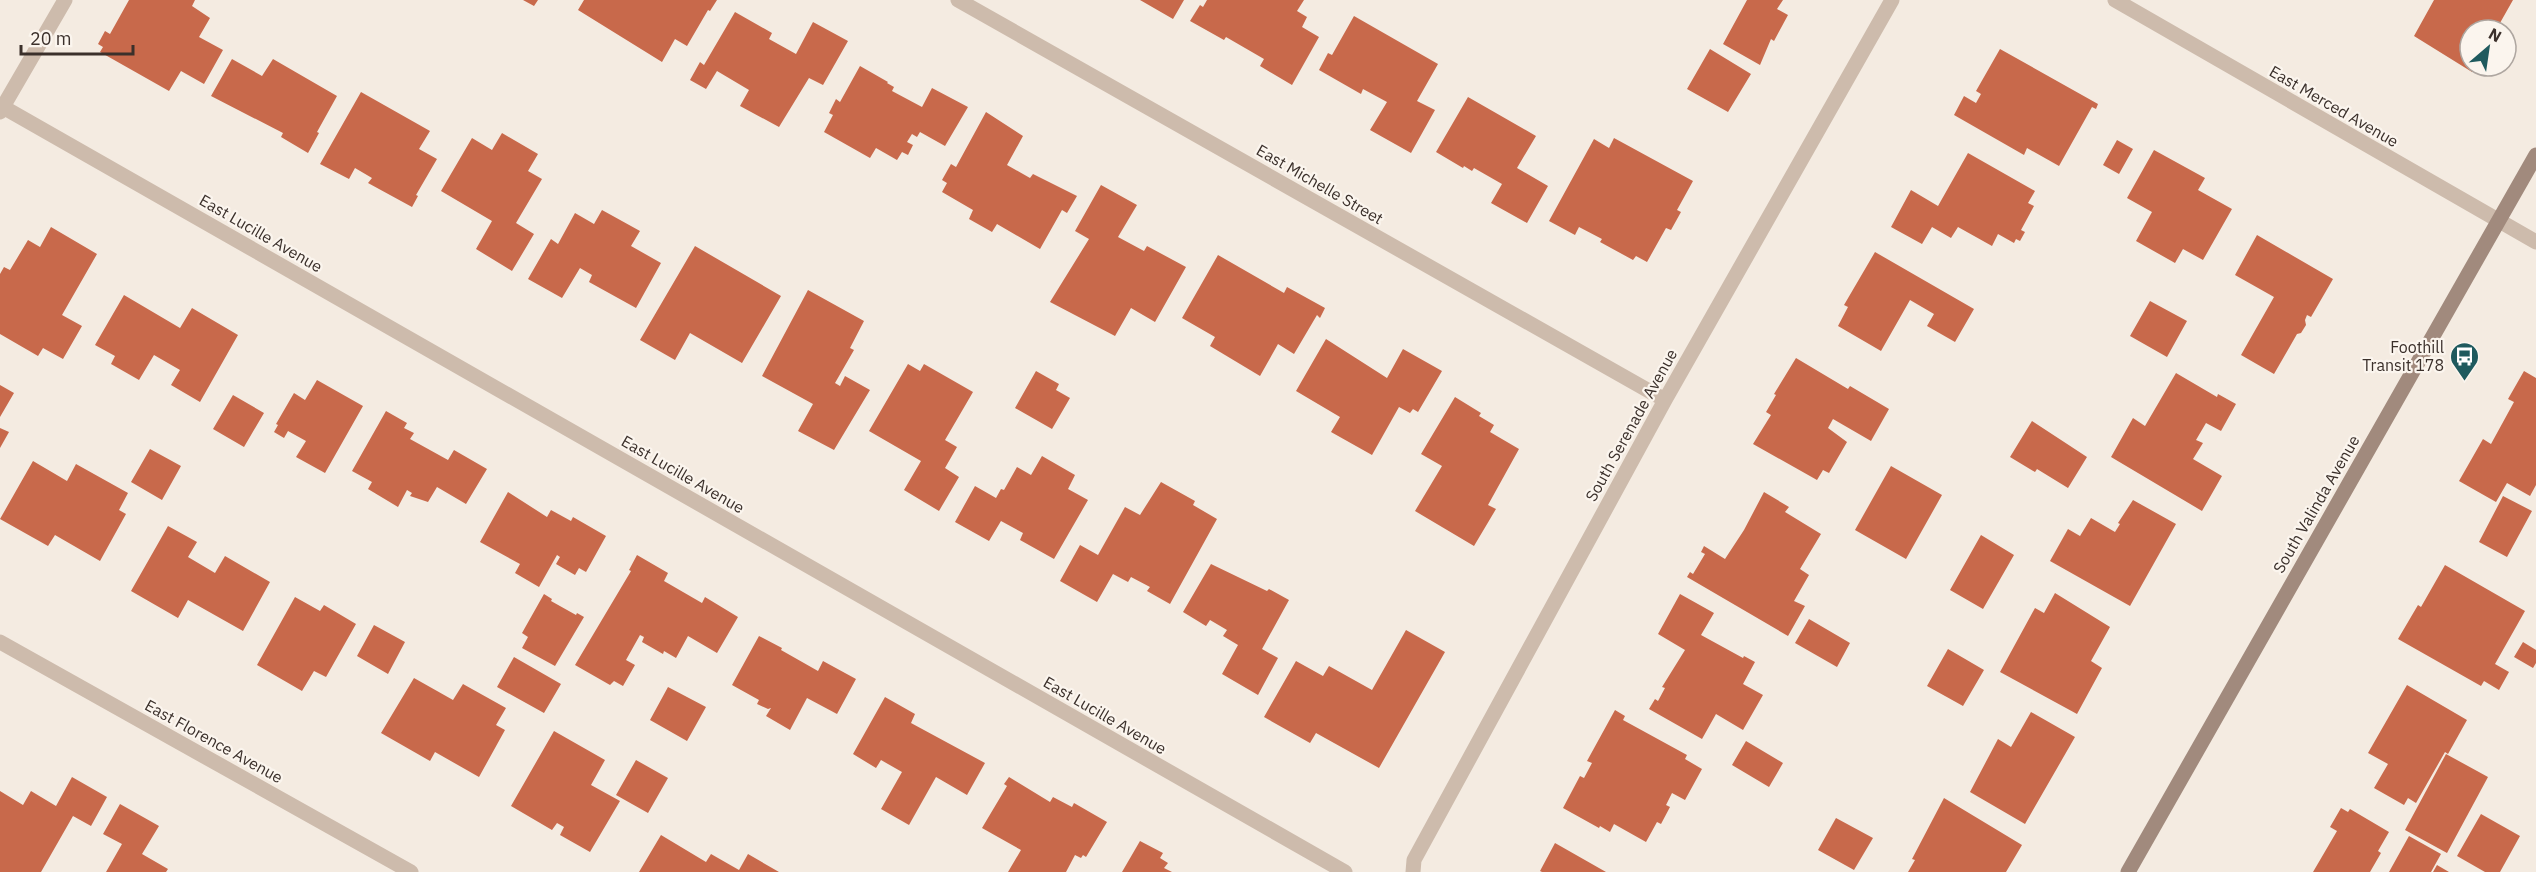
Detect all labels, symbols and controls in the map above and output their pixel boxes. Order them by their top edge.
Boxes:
scale bar [21,18,134,56]
north arrow [2458,18,2518,78]
text: N [2485,23,2505,46]
text: 20 m [30,27,72,50]
street label: East Merced Avenue [2266,61,2402,151]
street label: East Michelle Street [1253,140,1387,228]
street label: East Lucille Avenue [196,190,326,276]
place label: Foothill Transit 178 [2362,337,2444,375]
bus stop icon: Foothill Transit 178 [2449,340,2481,382]
street label: South Serenade Avenue [1581,345,1681,505]
street label: East Lucille Avenue [618,431,748,517]
street label: South Valinda Avenue [2268,431,2364,577]
street label: East Lucille Avenue [1040,672,1170,758]
street label: East Florence Avenue [141,695,287,787]

